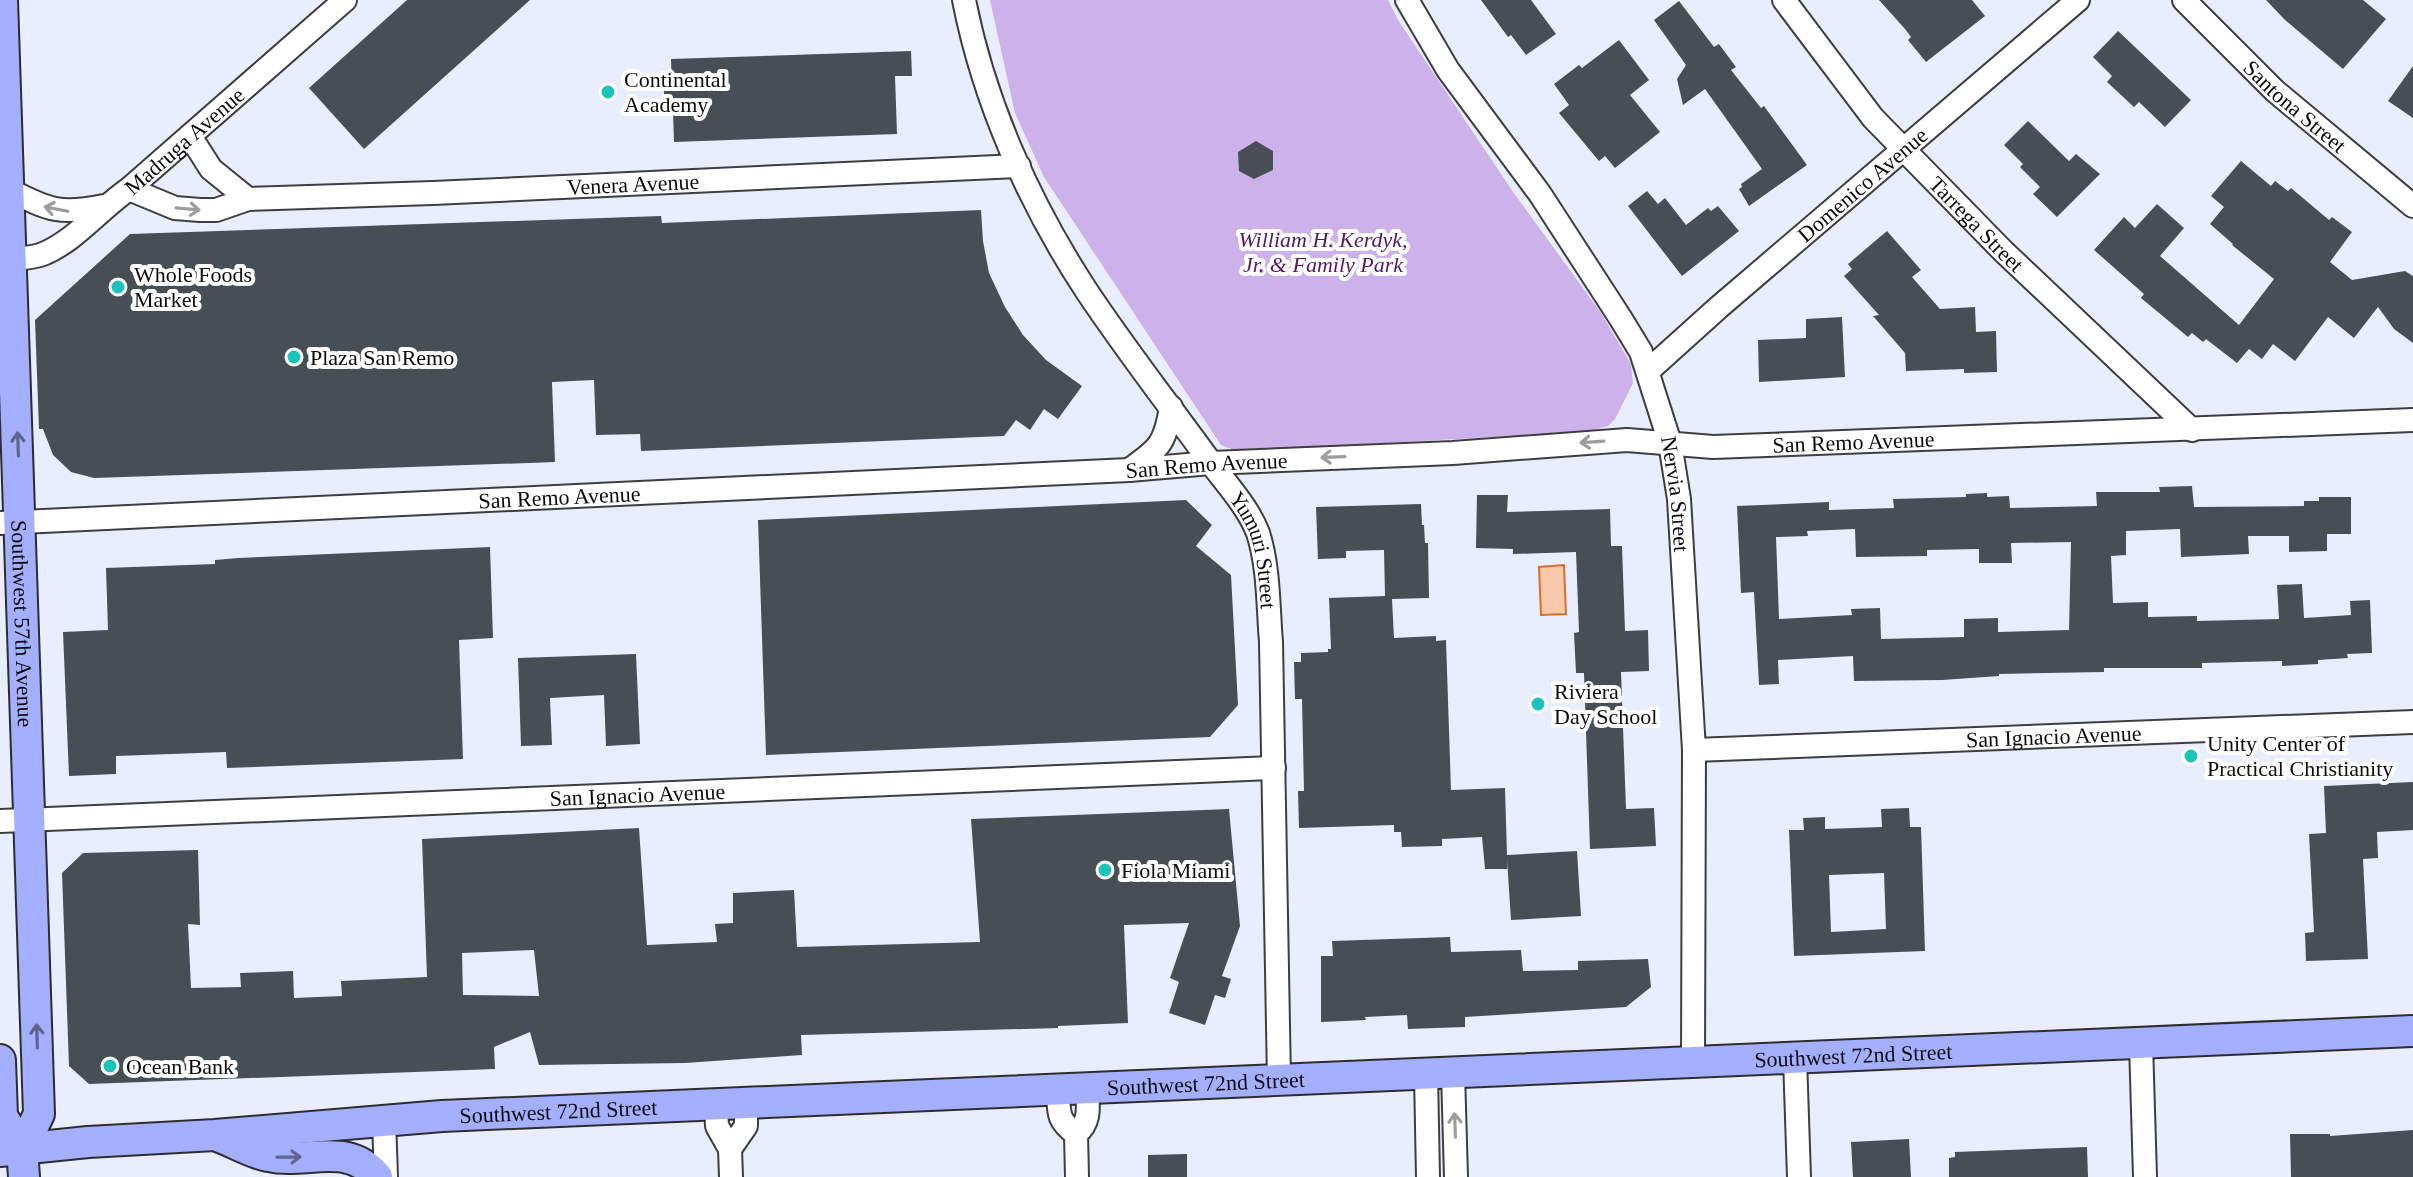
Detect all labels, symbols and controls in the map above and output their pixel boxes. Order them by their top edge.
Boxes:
street label: Santona Street [2239,55,2352,158]
place label: Continental Academy [624,67,727,117]
street label: Madruga Avenue [119,82,249,200]
marker: Continental Academy [599,83,617,101]
street label: Domenico Avenue [1792,122,1932,247]
street label: Venera Avenue [566,168,700,199]
street label: Tarrega Street [1924,171,2029,277]
one-way arrow [43,201,69,216]
one-way arrow [174,202,201,217]
park label: William H. Kerdyk, Jr. & Family Park [1238,227,1408,277]
place label: Whole Foods Market [134,262,252,312]
marker: Whole Foods Market [109,278,127,296]
place label: Plaza San Remo [310,345,454,370]
marker: Plaza San Remo [285,348,303,366]
street label: San Remo Avenue [1772,426,1935,457]
one-way arrow [11,431,26,458]
street label: Nervia Street [1657,434,1695,553]
one-way arrow [1579,435,1606,450]
street label: San Remo Avenue [1125,447,1288,483]
one-way arrow [1320,450,1346,465]
street label: San Remo Avenue [478,480,641,513]
street label: Yumuri Street [1225,486,1281,610]
street label: Southwest 57th Avenue [7,520,39,728]
place label: Riviera Day School [1554,679,1657,729]
marker: Riviera Day School [1529,695,1547,713]
street label: San Ignacio Avenue [1966,720,2142,752]
place label: Unity Center of Practical Christianity [2207,731,2393,781]
marker: Unity Center of Practical Christianity [2182,747,2200,765]
street label: San Ignacio Avenue [549,778,726,811]
place label: Fiola Miami [1121,858,1230,883]
marker: Fiola Miami [1096,861,1114,879]
one-way arrow [29,1023,44,1050]
street label: Southwest 72nd Street [1754,1038,1953,1072]
place label: Ocean Bank [126,1054,234,1079]
marker: Ocean Bank [101,1057,119,1075]
street label: Southwest 72nd Street [1106,1066,1305,1100]
street label: Southwest 72nd Street [459,1094,658,1128]
one-way arrow [1447,1112,1462,1139]
one-way arrow [275,1149,302,1164]

